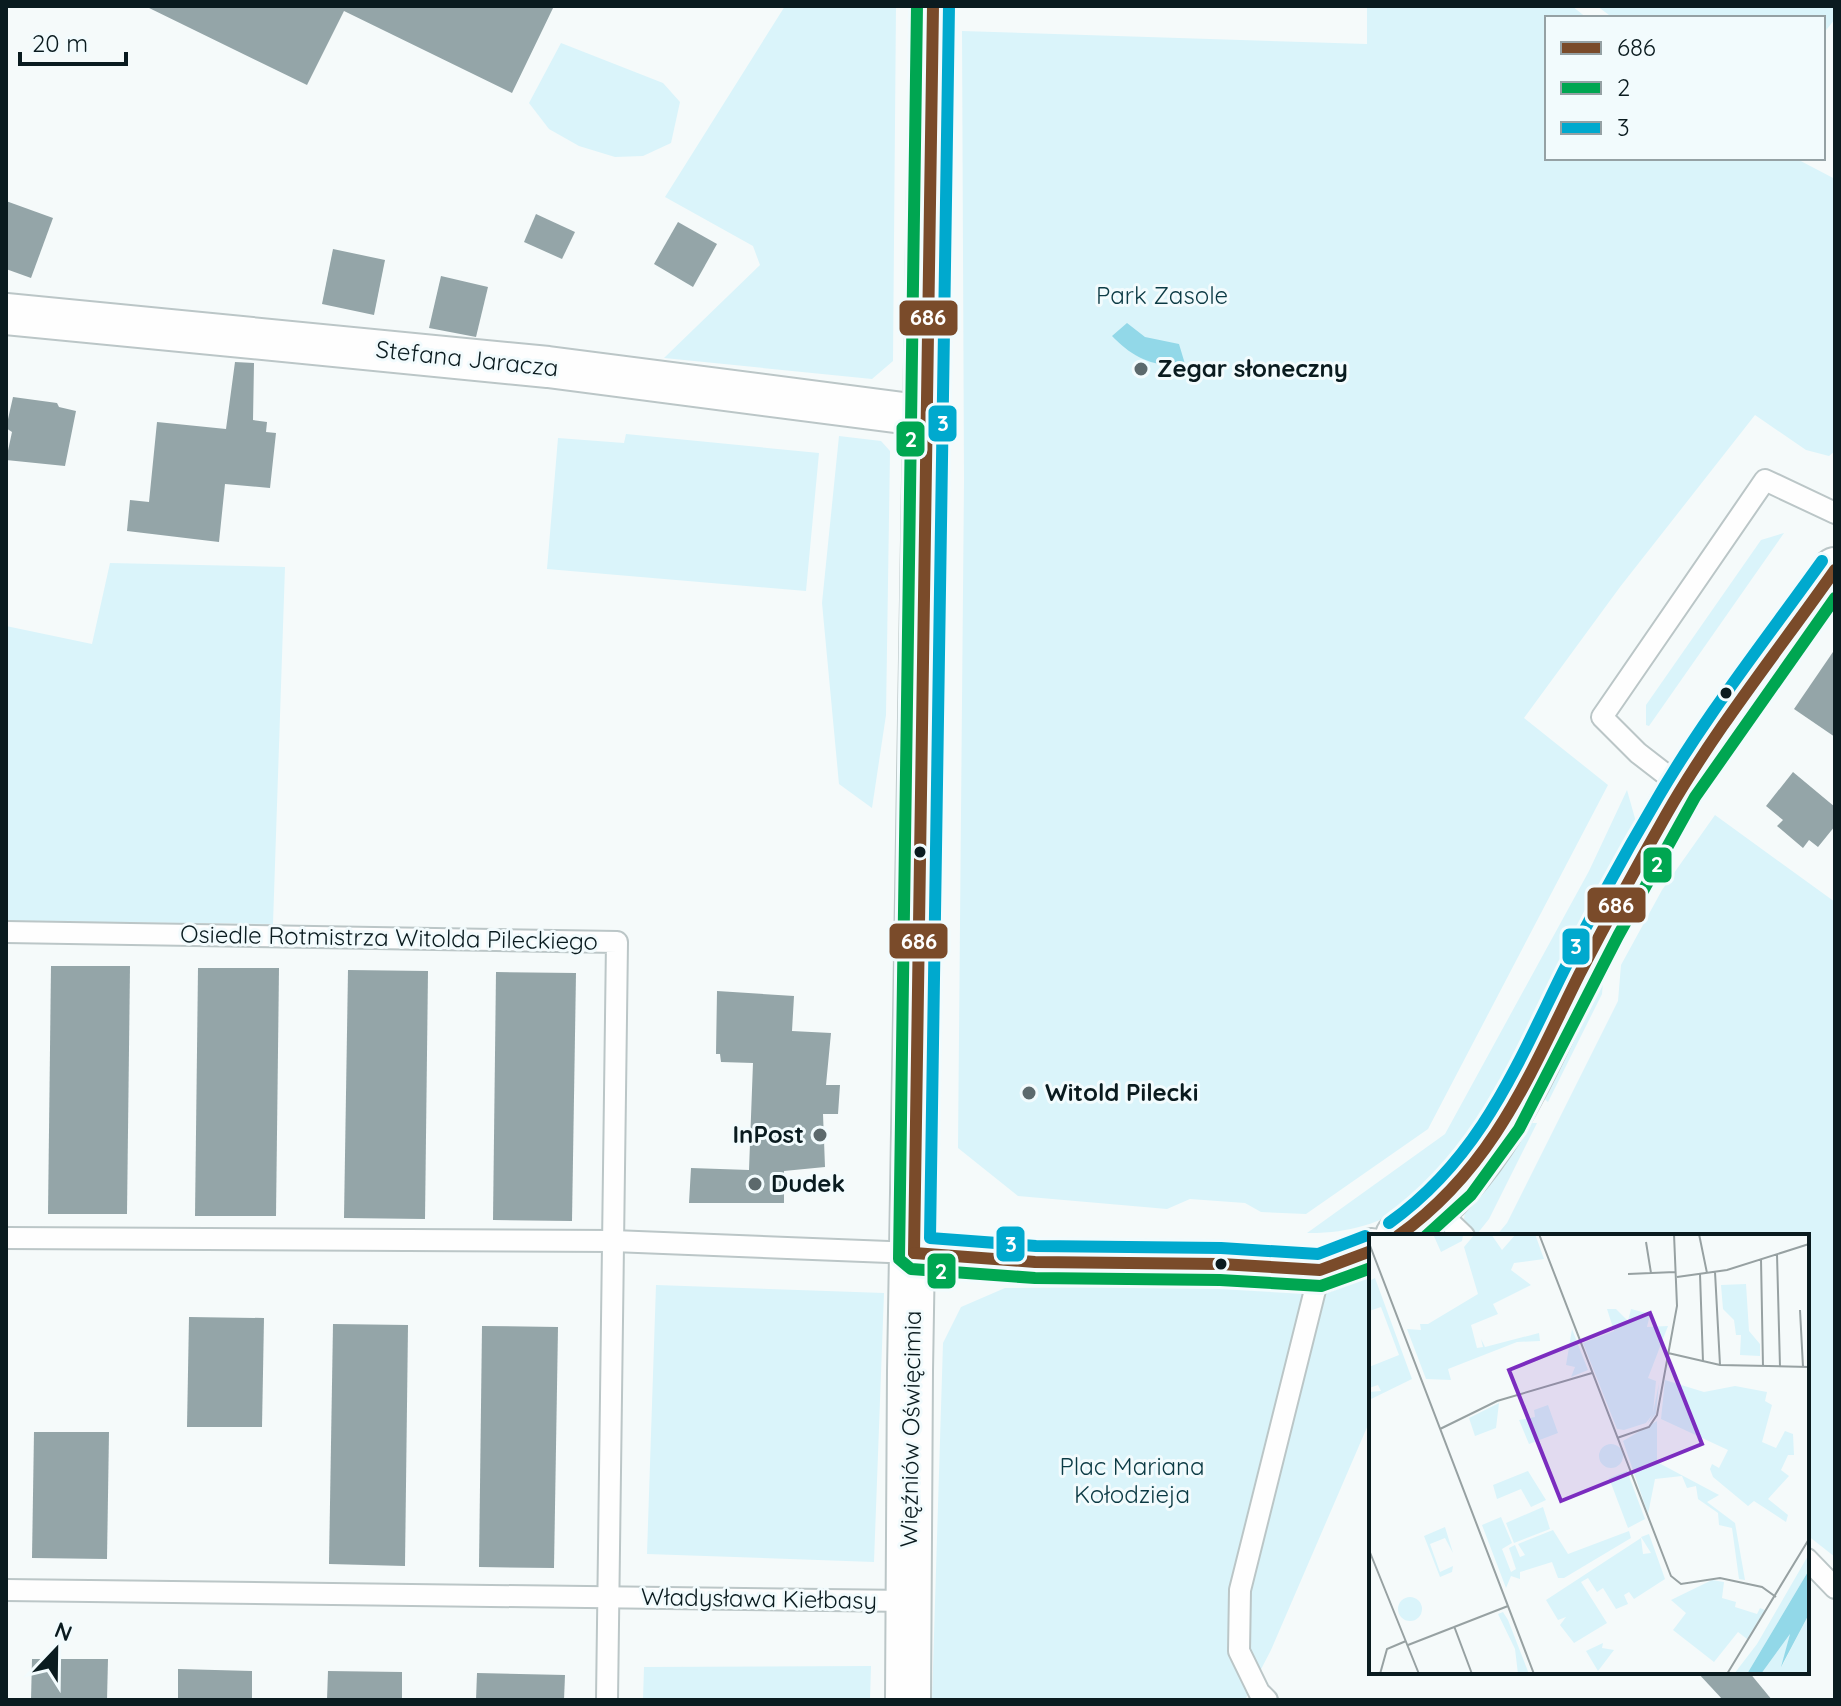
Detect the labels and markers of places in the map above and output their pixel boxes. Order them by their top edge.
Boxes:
place label: Zegar słoneczny [1157,353,1348,383]
marker: Zegar słoneczny [1132,360,1150,378]
unlabelled marker [1718,685,1734,701]
unlabelled marker [912,844,928,860]
place label: Witold Pilecki [1045,1077,1198,1107]
marker: Witold Pilecki [1020,1084,1038,1102]
place label: InPost [733,1119,804,1149]
marker: InPost [811,1126,829,1144]
place label: Dudek [771,1168,845,1198]
marker: Dudek [746,1175,764,1193]
unlabelled marker [1213,1256,1229,1272]

